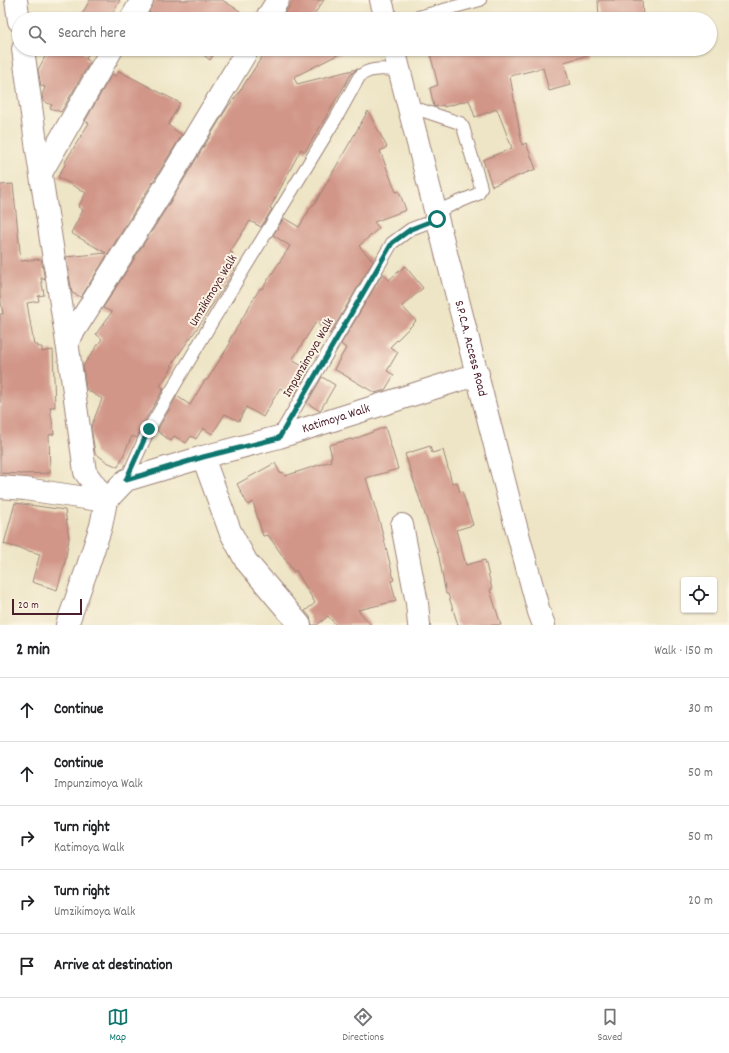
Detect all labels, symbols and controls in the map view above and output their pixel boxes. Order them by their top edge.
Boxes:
search box [12,12,717,56]
icon: search [26,23,48,45]
text: Search here [58,23,126,45]
route start [428,210,446,228]
street label: Umzikimoya Walk [185,251,243,331]
street label: S.P.C.A. Access Road [449,298,492,398]
street label: Impunzimoya Walk [279,315,339,401]
street label: Katimoya Walk [300,399,373,439]
route end [140,420,158,438]
map controls [681,577,717,613]
button: locate [681,577,717,613]
scale bar [12,597,82,616]
text: 20 m [18,598,39,614]
text: 2 min [16,639,50,663]
text: Walk · 150 m [654,642,713,661]
icon: ahead [16,699,38,721]
text: Continue [54,699,103,721]
text: 30 m [688,700,713,719]
text: Continue [54,753,103,775]
icon: ahead [16,763,38,785]
text: 50 m [688,764,713,783]
text: Impunzimoya Walk [54,775,143,794]
text: Turn right [54,817,110,839]
icon: right [16,827,38,849]
text: 50 m [688,828,713,847]
text: Katimoya Walk [54,839,124,858]
text: Turn right [54,881,110,903]
icon: right [16,891,38,913]
text: 20 m [688,892,713,911]
text: Umzikimoya Walk [54,903,135,922]
icon: arrive [16,955,38,977]
text: Arrive at destination [54,955,172,977]
tab: Map [107,1006,129,1046]
tab: Directions [342,1006,384,1046]
tab: Saved [598,1006,622,1046]

